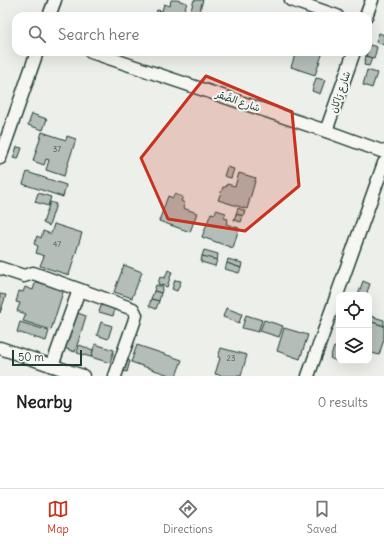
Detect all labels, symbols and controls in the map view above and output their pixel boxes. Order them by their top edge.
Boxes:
search box [12,12,372,56]
icon: search [26,23,48,45]
text: Search here [58,25,139,44]
street label: شارع رَاكان [327,69,354,115]
street label: شارع الصَّقر [213,87,262,116]
house number: 37 [53,144,61,154]
house number: 47 [53,239,61,249]
map controls [336,292,372,364]
button: locate [336,292,372,328]
button: layers [336,328,372,364]
scale bar [12,348,82,367]
text: 50 m [18,350,44,364]
house number: 23 [227,353,236,363]
text: Nearby [16,391,72,413]
text: 0 results [318,394,368,411]
tab: Map [47,498,69,536]
tab: Directions [163,498,213,536]
tab: Saved [307,498,337,536]

